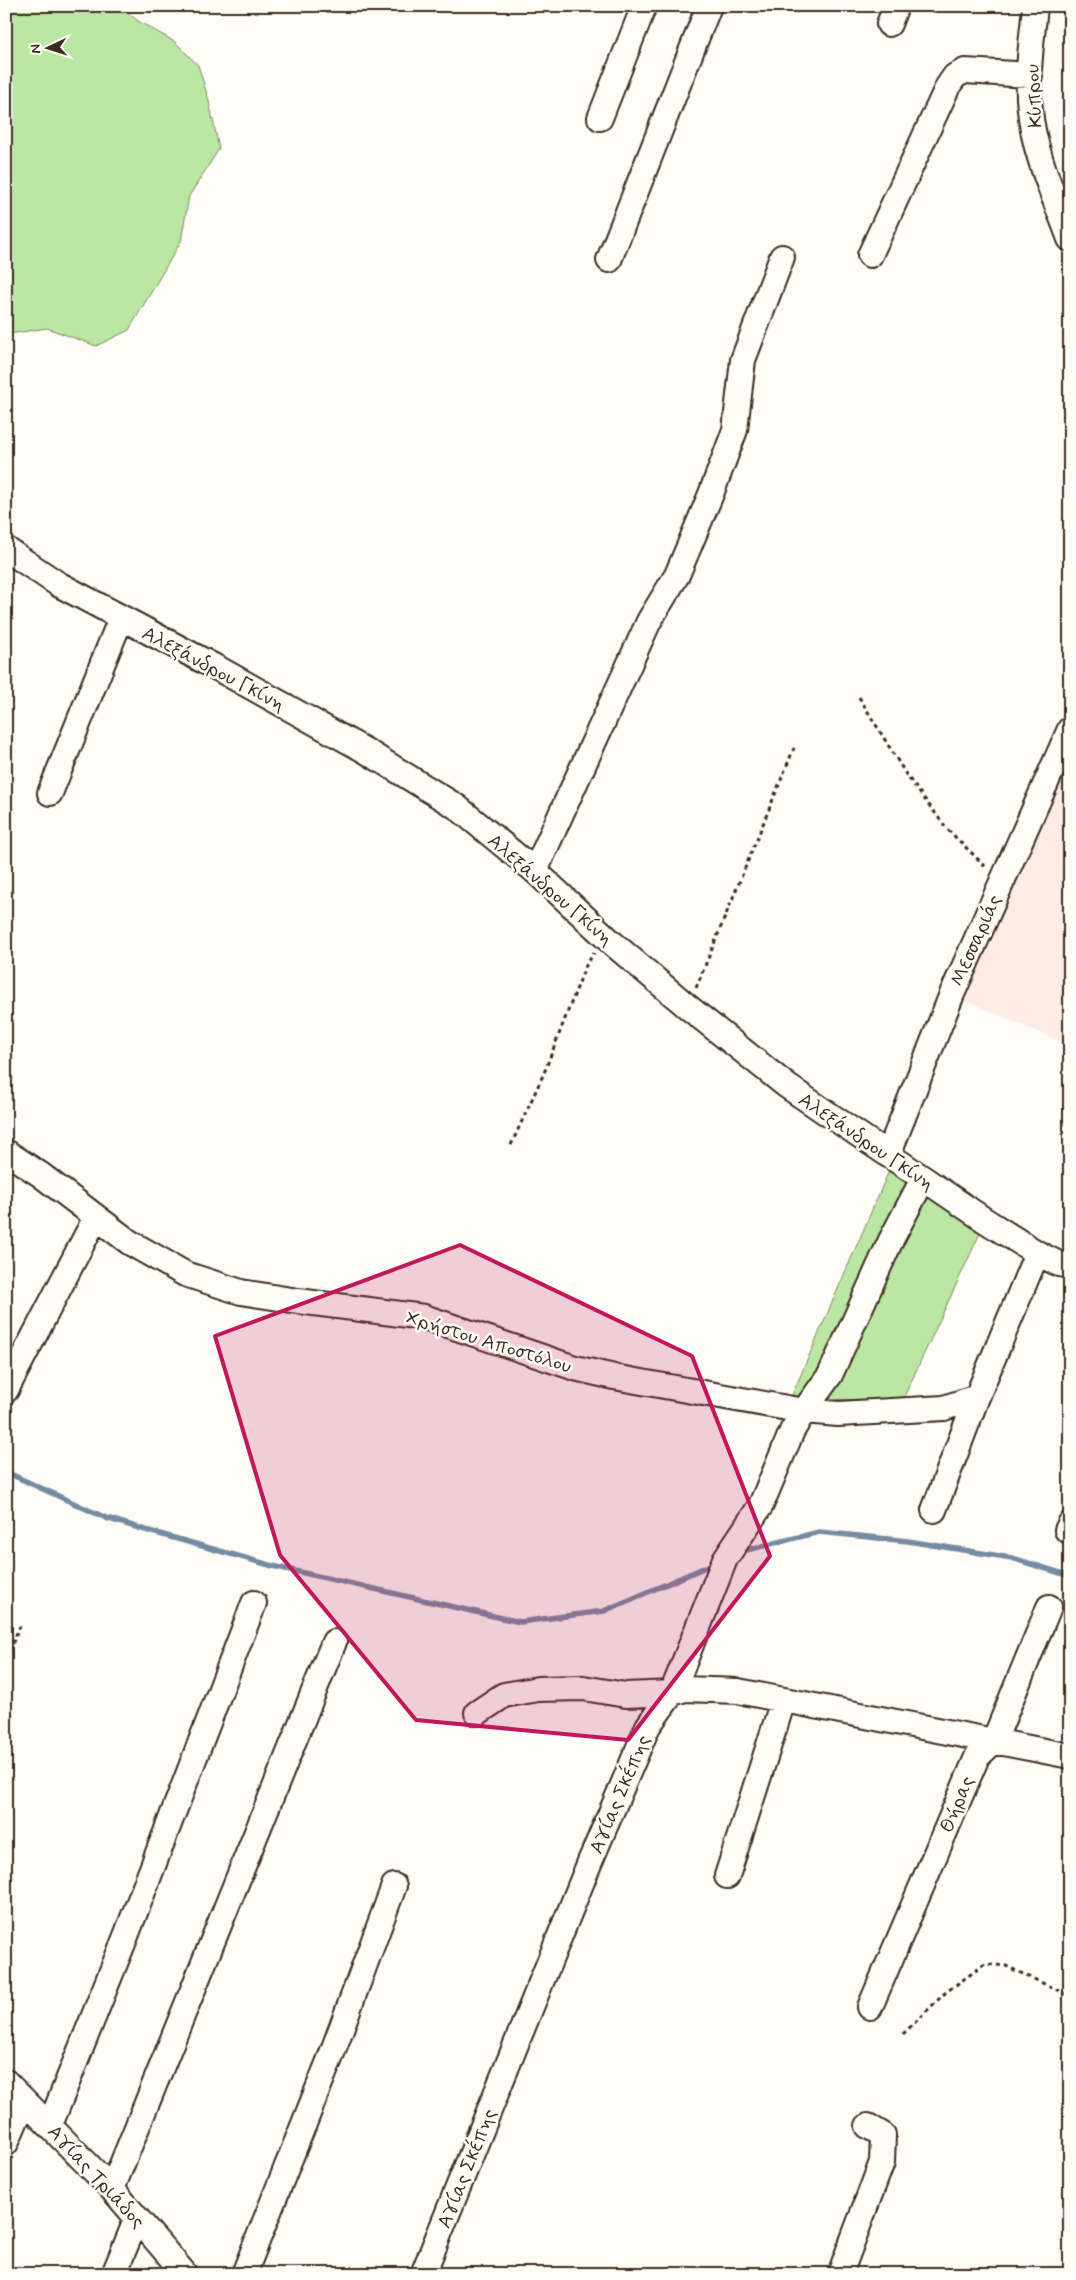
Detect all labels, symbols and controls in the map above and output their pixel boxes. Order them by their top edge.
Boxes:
north arrow [22,22,72,72]
text: N [27,44,45,54]
street label: Κύπρου [1019,63,1050,129]
street label: Αλεξάνδρου Γκίνη [137,620,290,718]
street label: Αλεξάνδρου Γκίνη [481,828,619,952]
street label: Μεσσαριάς [944,890,1009,991]
street label: Αλεξάνδρου Γκίνη [793,1087,939,1198]
street label: Χρήστου Αποστόλου [402,1304,575,1380]
street label: Αγίας Σκέπης [583,1731,658,1858]
street label: Θήρας [933,1772,981,1837]
street label: Αγίας Σκέπης [431,2105,504,2232]
street label: Αγίας Τριάδος [41,2119,151,2235]

